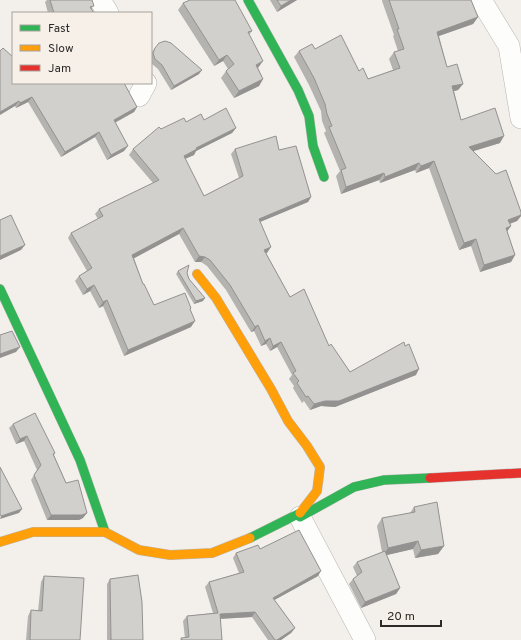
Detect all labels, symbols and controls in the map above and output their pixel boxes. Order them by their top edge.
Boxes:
legend [12,12,152,84]
text: Fast [48,21,70,37]
text: Slow [48,41,74,57]
text: Jam [48,61,71,77]
scale bar [381,602,441,628]
text: 20 m [387,609,415,625]

